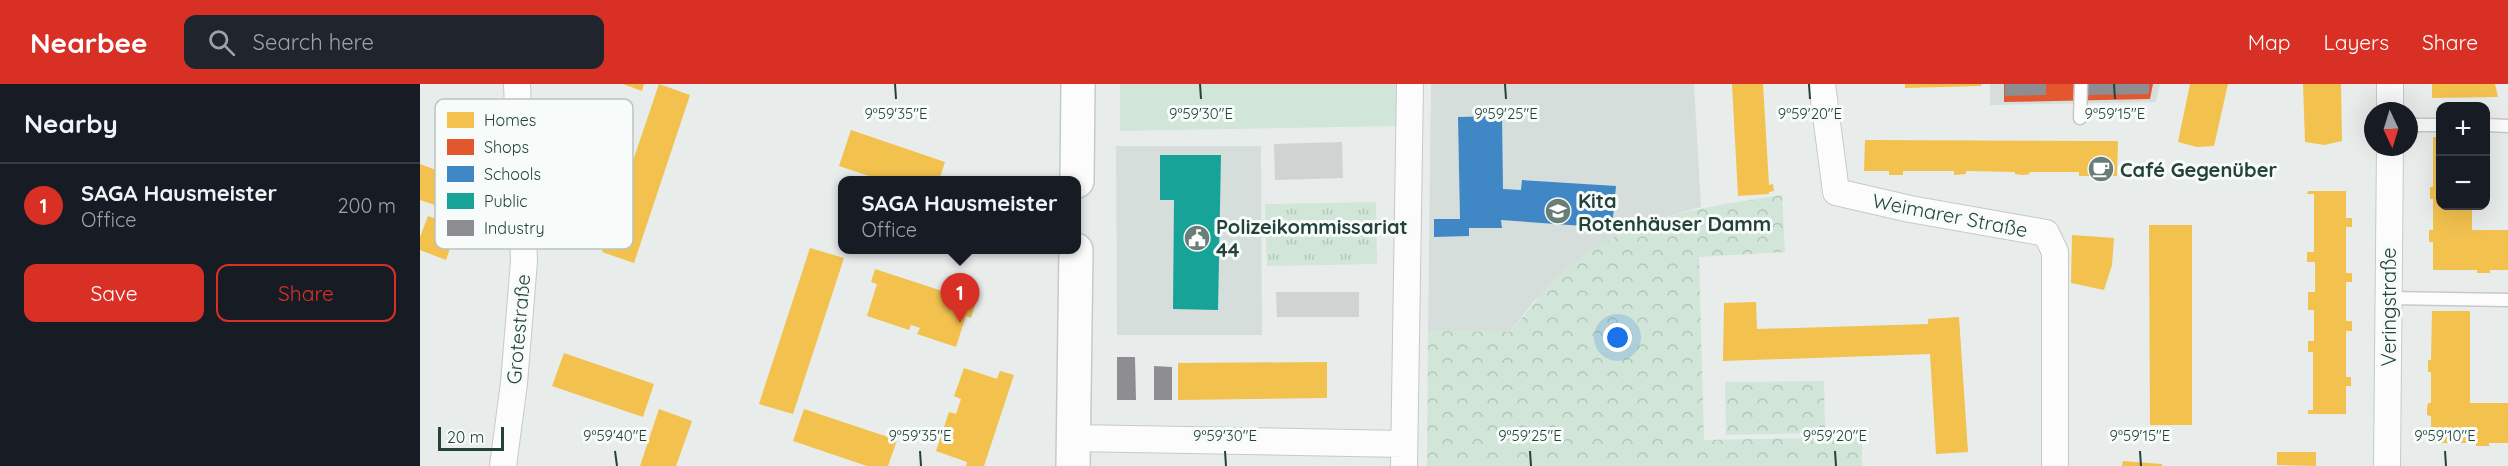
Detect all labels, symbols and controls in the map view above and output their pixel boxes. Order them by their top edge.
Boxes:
search box [184,15,604,69]
text: Nearbee [30,25,148,60]
icon: search [205,26,238,59]
text: Search here [253,28,374,56]
text: Map [2248,29,2291,55]
text: Layers [2324,29,2389,55]
text: Share [2422,29,2478,55]
legend [435,99,633,249]
north arrow [2364,102,2418,156]
map controls [2436,102,2490,210]
button: + [2436,102,2490,156]
text: 9°59'35"E [864,104,928,123]
text: 9°59'30"E [1169,104,1233,123]
text: 9°59'25"E [1474,104,1538,123]
text: 9°59'20"E [1778,104,1842,123]
text: 9°59'15"E [2085,104,2145,123]
text: Nearby [24,107,118,140]
text: Homes [484,110,536,130]
text: Shops [484,137,529,157]
cafe icon: Café Gegenüber [2086,154,2116,184]
button: − [2436,156,2490,210]
place label: Café Gegenüber [2120,157,2277,182]
text: Schools [484,164,541,184]
popup [838,176,1081,254]
text: SAGA Hausmeister [81,179,277,207]
place label: Kita Rotenhäuser Damm [1578,188,1771,236]
street label: Weimarer Straße [1870,188,2030,242]
text: SAGA Hausmeister [861,189,1058,217]
text: Public [484,191,528,211]
text: 1 [40,193,47,218]
text: 200 m [337,193,396,218]
school or university icon: Kita Rotenhäuser Damm [1543,196,1573,226]
text: Office [81,207,137,232]
place label: Polizeikommissariat 44 [1216,214,1408,262]
text: Office [861,217,917,242]
text: Industry [484,218,544,238]
public building icon: Polizeikommissariat 44 [1182,223,1212,253]
street label: Veringstraße [2376,247,2401,367]
button: Save [24,264,204,322]
button: Share [216,264,396,322]
street label: Grotestraße [501,273,535,385]
pin: 1 [940,274,980,323]
your location [1603,323,1632,352]
scale bar [438,424,504,452]
text: 9°59'40"E [583,426,647,445]
text: 9°59'35"E [888,426,952,445]
text: 9°59'30"E [1193,426,1257,445]
text: 9°59'25"E [1498,426,1562,445]
text: 9°59'20"E [1803,426,1867,445]
text: 9°59'15"E [2110,426,2170,445]
text: 9°59'10"E [2414,426,2476,445]
text: 20 m [447,427,484,447]

